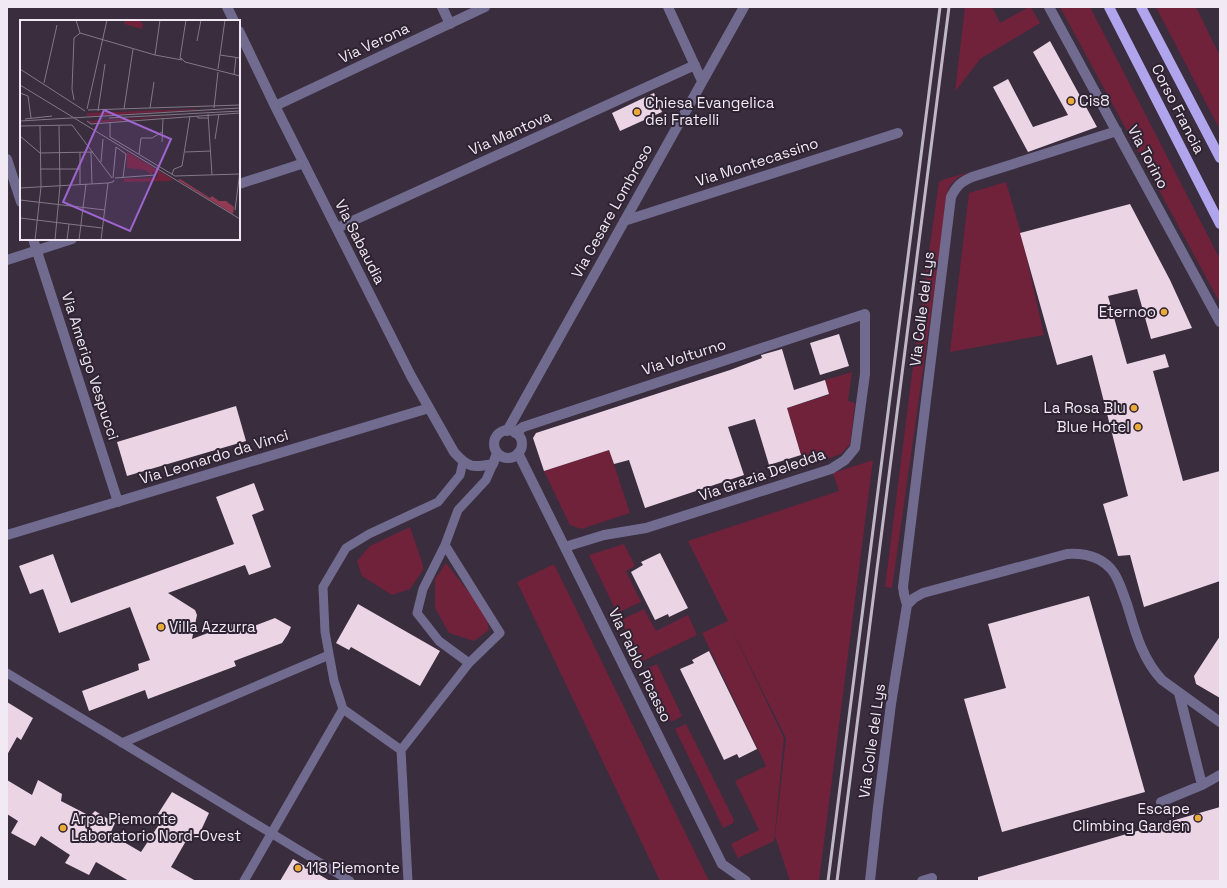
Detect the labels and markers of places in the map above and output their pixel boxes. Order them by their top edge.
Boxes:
place label: Cis8 [1079,91,1110,110]
place label: Chiesa Evangelica dei Fratelli [645,93,775,129]
marker: Cis8 [1066,96,1076,106]
marker: Chiesa Evangelica dei Fratelli [632,107,642,117]
place label: Eternoo [1099,302,1156,321]
marker: Eternoo [1159,307,1169,317]
place label: La Rosa Blu [1043,398,1126,417]
marker: La Rosa Blu [1129,403,1139,413]
place label: Blue Hotel [1056,417,1130,436]
marker: Blue Hotel [1133,422,1143,432]
place label: Villa Azzurra [169,617,256,636]
marker: Villa Azzurra [156,622,166,632]
place label: Escape Climbing Garden [1072,799,1190,835]
place label: Arpa Piemonte Laboratorio Nord-Ovest [71,809,241,845]
marker: Escape Climbing Garden [1193,813,1203,823]
marker: Arpa Piemonte Laboratorio Nord-Ovest [58,823,68,833]
place label: 118 Piemonte [306,858,400,877]
marker: 118 Piemonte [293,863,303,873]

